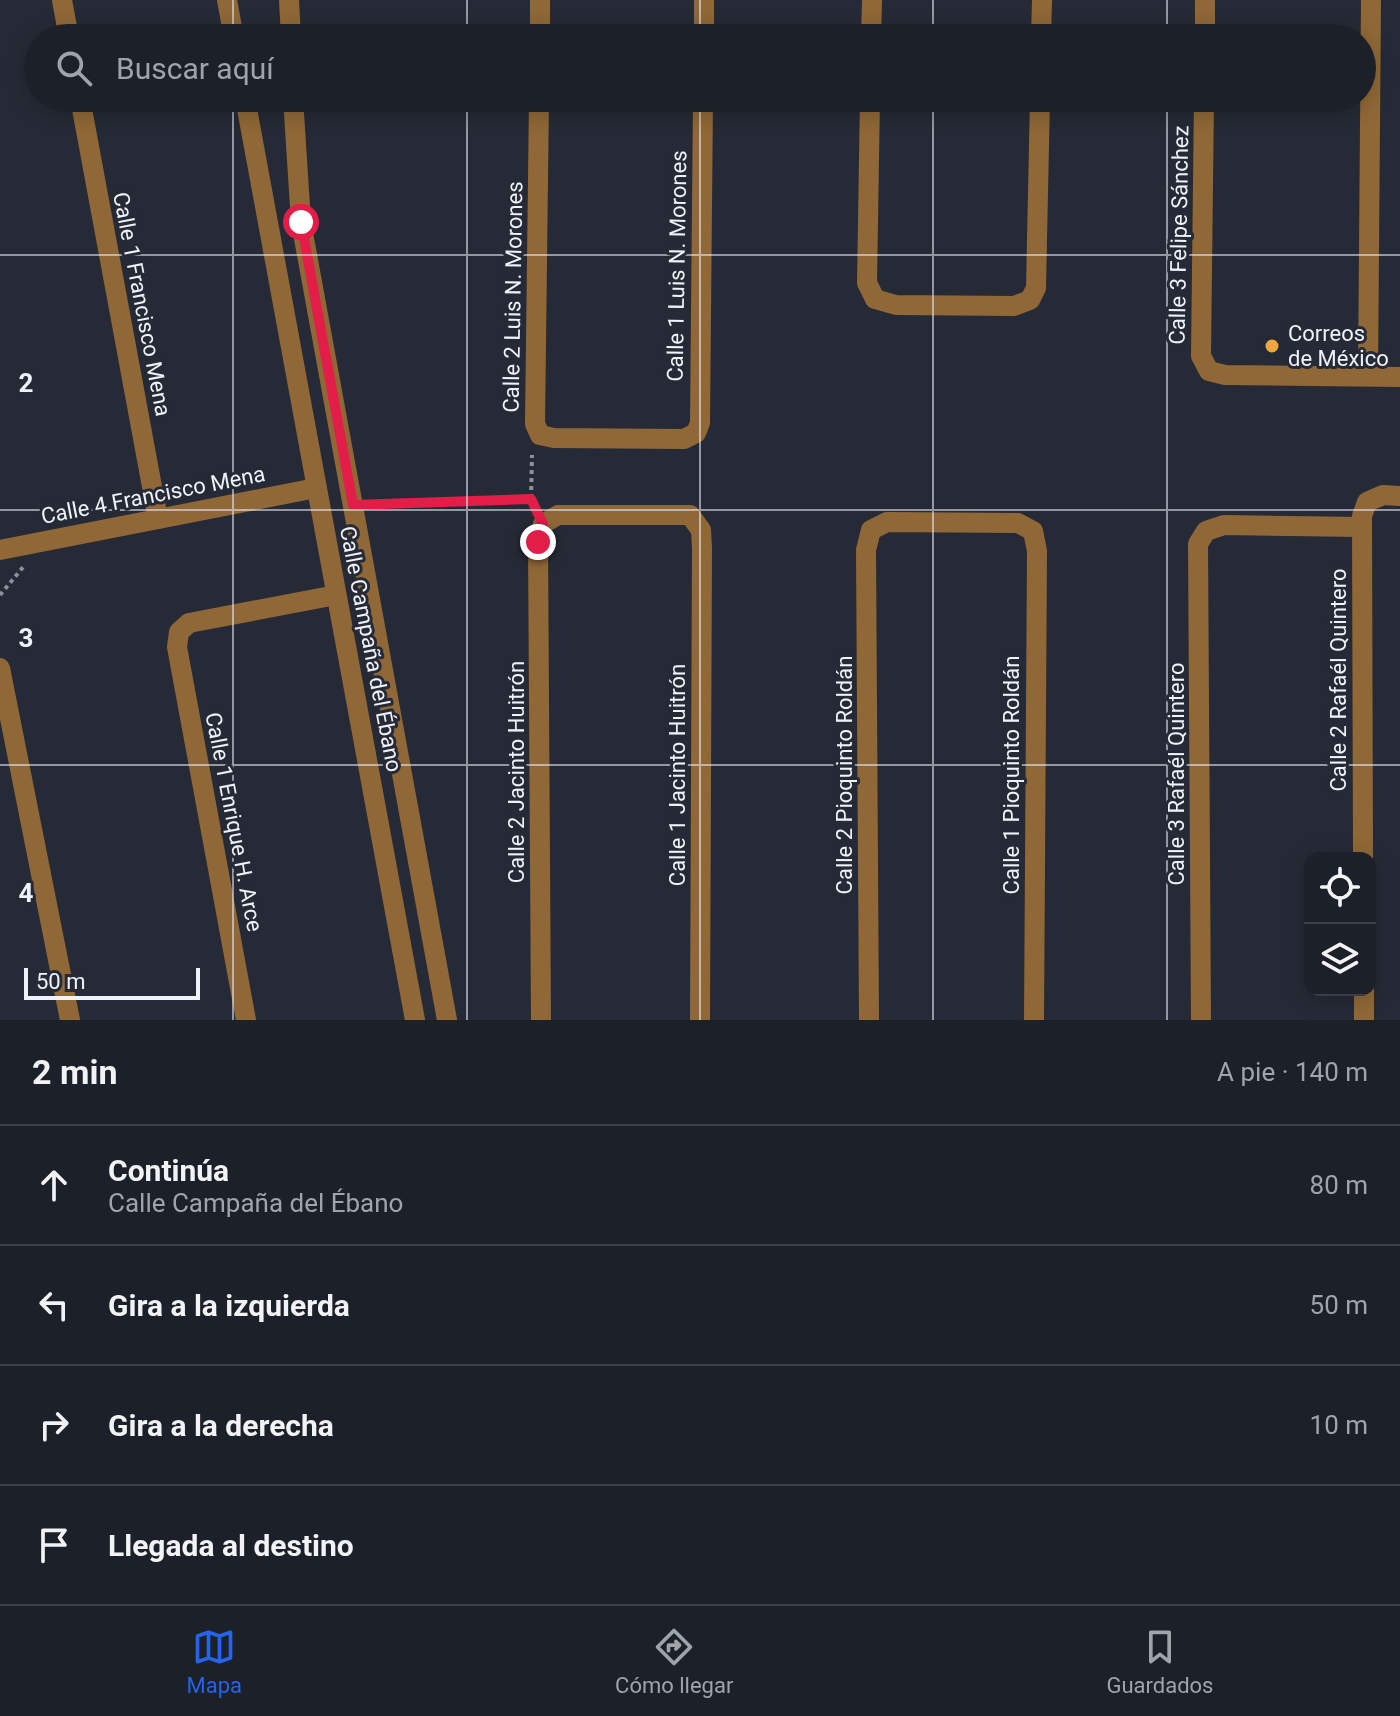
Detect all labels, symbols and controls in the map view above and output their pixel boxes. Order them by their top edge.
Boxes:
search box [24,24,1376,112]
icon: search [52,46,96,90]
text: Buscar aquí [116,51,274,86]
street label: Calle 3 Felipe Sánchez [1165,125,1193,345]
street label: Calle 1 Luis N. Morones [662,150,692,382]
street label: Calle 2 Luis N. Morones [498,181,528,413]
street label: Calle 1 Francisco Mena [108,190,176,418]
route start [283,204,319,240]
place label: Correos de México [1288,321,1389,371]
marker: Correos de México [1263,337,1281,355]
text: 2 [19,368,33,398]
street label: Calle 4 Francisco Mena [39,461,267,529]
street label: Calle Campaña del Ébano [335,524,407,774]
route end [520,524,556,560]
street label: Calle 2 Rafaél Quintero [1326,569,1351,791]
text: 3 [19,623,33,653]
street label: Calle 2 Pioquinto Roldán [832,656,857,894]
street label: Calle 1 Pioquinto Roldán [999,656,1024,894]
street label: Calle 2 Jacinto Huitrón [504,661,529,883]
street label: Calle 3 Rafaél Quintero [1164,663,1189,885]
street label: Calle 1 Jacinto Huitrón [665,664,690,886]
street label: Calle 1 Enrique H. Arce [200,710,268,934]
map controls [1304,852,1376,996]
button: locate [1304,852,1376,924]
text: 4 [19,878,34,908]
button: layers [1304,924,1376,996]
scale bar [24,964,200,1000]
text: 50 m [36,969,85,994]
text: 2 min [32,1052,117,1092]
text: A pie · 140 m [1217,1057,1368,1087]
text: Continúa [108,1153,229,1188]
icon: ahead [32,1163,76,1207]
text: 80 m [1310,1170,1368,1200]
text: Calle Campaña del Ébano [108,1188,403,1218]
icon: left [32,1283,76,1327]
text: Gira a la izquierda [108,1288,350,1323]
text: 50 m [1310,1290,1368,1320]
icon: right [32,1403,76,1447]
text: Gira a la derecha [108,1408,334,1443]
text: 10 m [1310,1410,1368,1440]
icon: arrive [32,1523,76,1567]
text: Llegada al destino [108,1528,354,1563]
tab: Mapa [187,1625,242,1698]
tab: Cómo llegar [615,1625,733,1698]
tab: Guardados [1106,1625,1213,1698]

